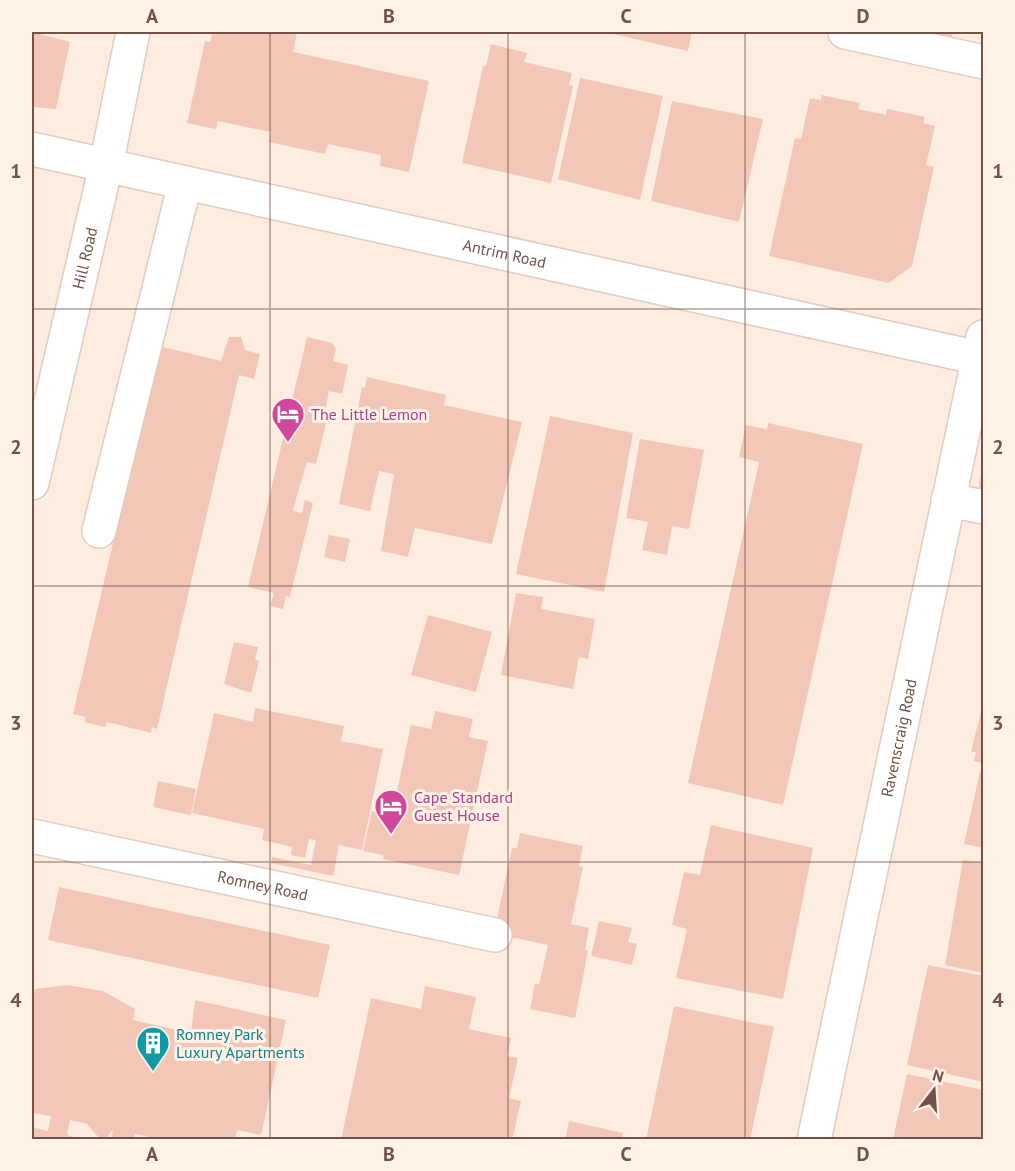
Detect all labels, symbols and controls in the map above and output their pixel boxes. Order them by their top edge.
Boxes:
text: A [146,3,159,29]
text: B [383,3,395,29]
text: C [620,3,632,29]
text: D [857,3,870,29]
text: 1 [10,158,22,184]
text: 1 [992,158,1004,184]
street label: Hill Road [68,225,101,291]
street label: Antrim Road [461,234,548,272]
hotel icon: The Little Lemon [270,396,306,443]
place label: The Little Lemon [311,404,427,424]
text: 2 [10,434,22,460]
text: 2 [992,434,1004,460]
street label: Ravenscraig Road [876,677,921,799]
text: 3 [10,710,22,736]
text: 3 [992,710,1004,736]
place label: Cape Standard Guest House [414,787,513,825]
hotel icon: Cape Standard Guest House [373,788,409,835]
street label: Romney Road [216,866,310,905]
text: 4 [10,987,22,1013]
text: 4 [992,987,1004,1013]
place label: Romney Park Luxury Apartments [176,1024,305,1062]
building icon: Romney Park Luxury Apartments [135,1025,171,1072]
north arrow [904,1060,964,1120]
text: N [930,1065,946,1087]
text: A [146,1141,159,1167]
text: B [383,1141,395,1167]
text: C [620,1141,632,1167]
text: D [857,1141,870,1167]

